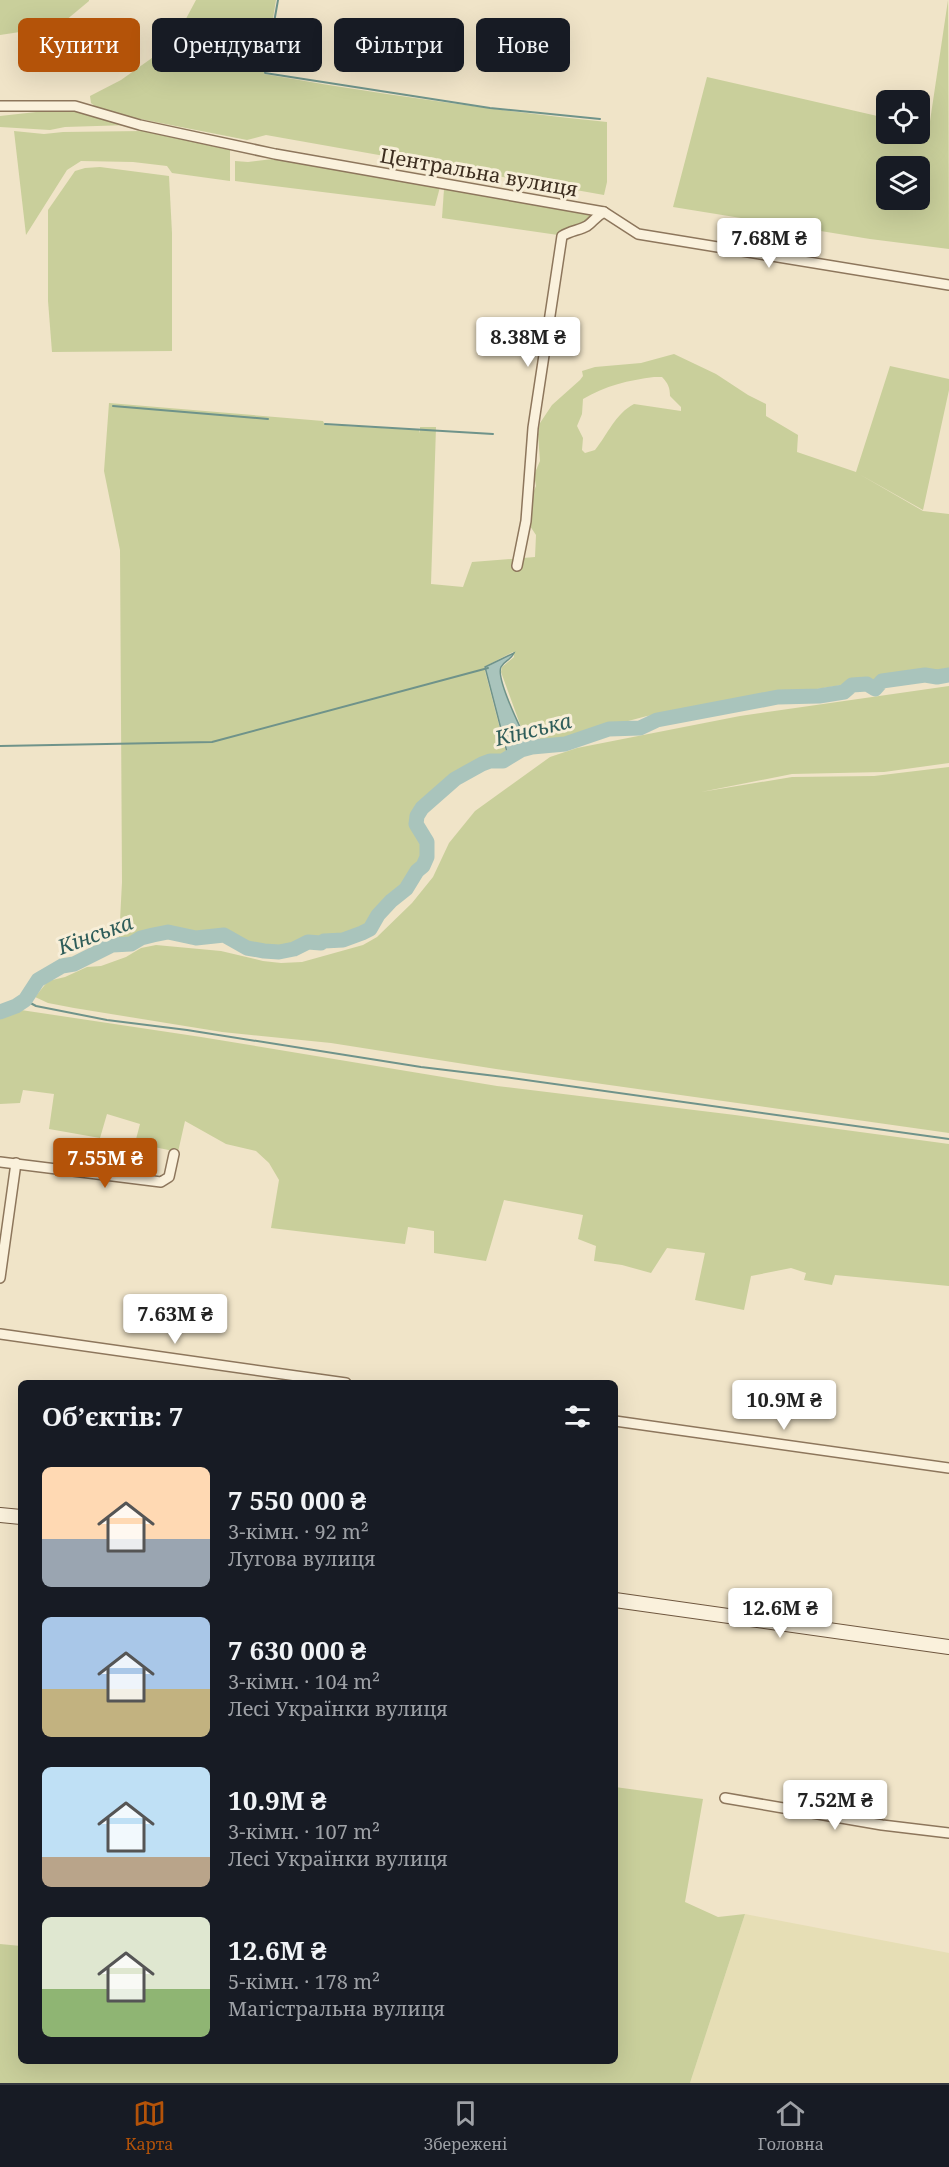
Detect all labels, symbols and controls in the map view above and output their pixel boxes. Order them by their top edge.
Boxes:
chip: Купити [18,18,140,72]
chip: Орендувати [152,18,322,72]
chip: Фільтри [334,18,464,72]
chip: Нове [476,18,570,72]
map controls [876,90,930,210]
button: locate [876,90,930,144]
street label: Центральна вулиця [378,141,580,203]
button: layers [876,156,930,210]
pin: 7.68M ₴ [714,218,824,269]
text: 7.68M ₴ [731,224,807,251]
pin: 8.38M ₴ [473,317,583,368]
text: 8.38M ₴ [490,323,566,350]
water label: Кінська [491,706,574,752]
water label: Кінська [52,907,137,961]
pin: 7.55M ₴ [50,1138,160,1189]
text: 7.55M ₴ [67,1144,143,1171]
pin: 7.63M ₴ [120,1294,230,1345]
text: 7.63M ₴ [137,1300,213,1327]
pin: 10.9M ₴ [729,1380,839,1431]
text: 10.9M ₴ [746,1386,822,1413]
text: Об’єктів: 7 [42,1398,184,1434]
icon: filters [561,1400,594,1433]
text: 7 550 000 ₴ [228,1482,366,1518]
icon: home [90,1491,162,1563]
text: 3-кімн. · 92 m² [228,1518,369,1545]
text: Лугова вулиця [228,1545,376,1572]
pin: 12.6M ₴ [725,1588,835,1639]
text: 12.6M ₴ [742,1594,818,1621]
text: 7 630 000 ₴ [228,1632,366,1668]
icon: home [90,1641,162,1713]
text: 3-кімн. · 104 m² [228,1668,380,1695]
text: Лесі Українки вулиця [228,1695,448,1722]
pin: 7.52M ₴ [780,1780,890,1831]
text: 10.9M ₴ [228,1782,326,1818]
text: 7.52M ₴ [797,1786,873,1813]
icon: home [90,1791,162,1863]
text: 3-кімн. · 107 m² [228,1818,380,1845]
text: Лесі Українки вулиця [228,1845,448,1872]
text: 12.6M ₴ [228,1932,326,1968]
icon: home [90,1941,162,2013]
text: 5-кімн. · 178 m² [228,1968,380,1995]
text: Магістральна вулиця [228,1995,445,2022]
tab: Карта [125,2097,173,2155]
tab: Збережені [424,2097,507,2155]
tab: Головна [758,2097,824,2155]

